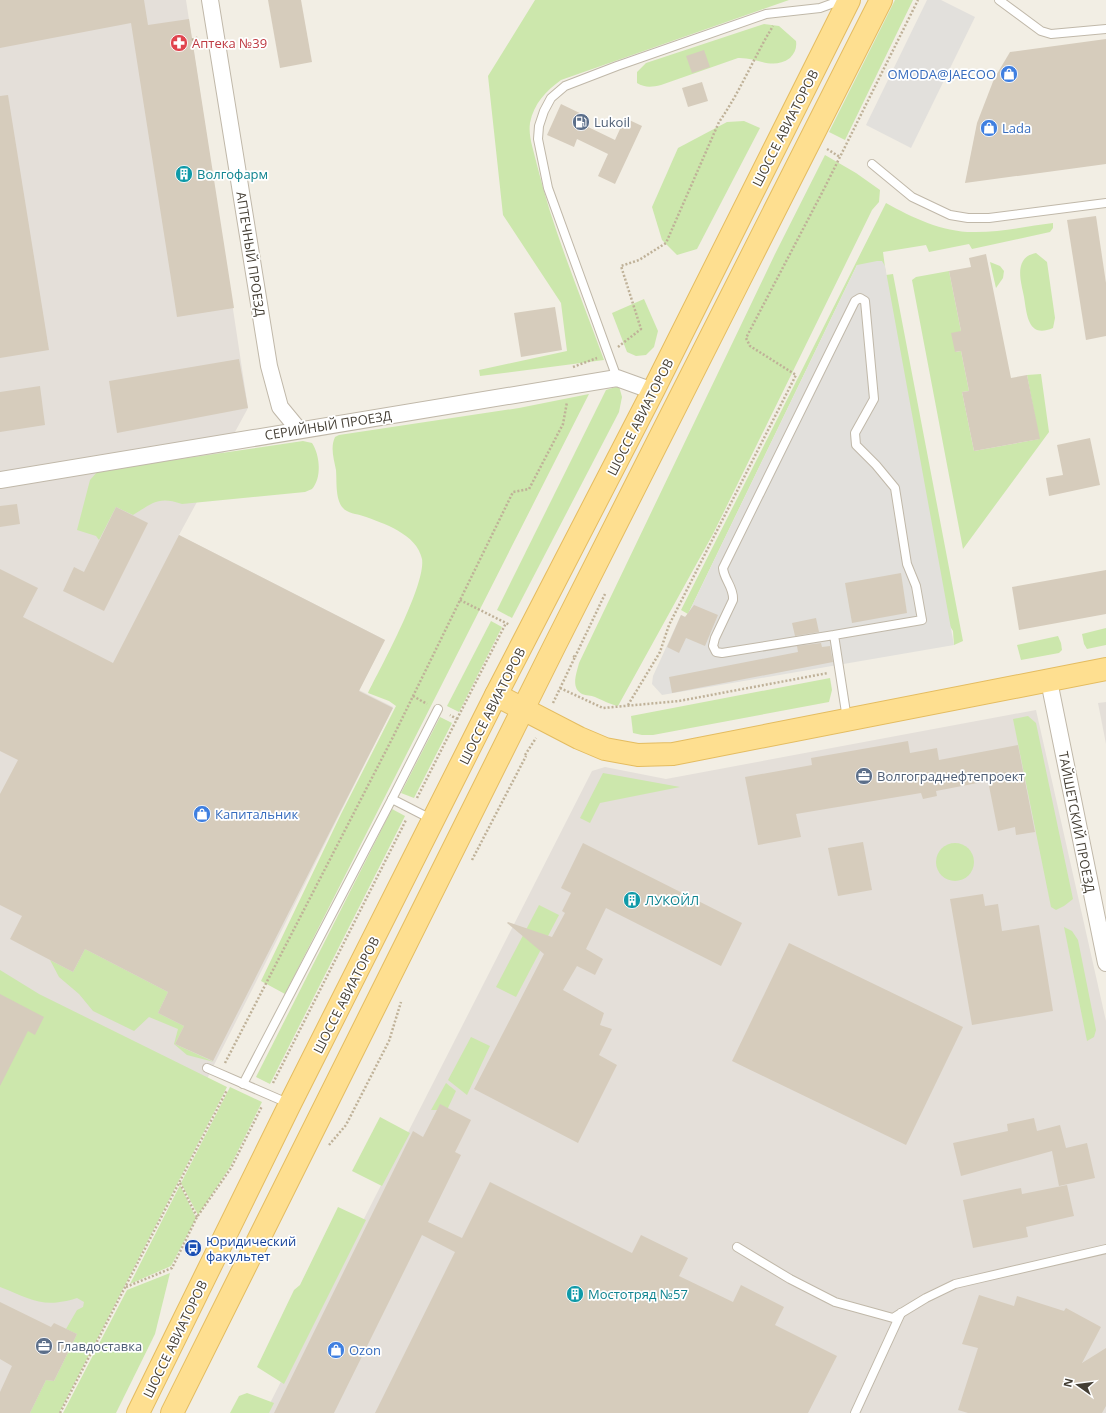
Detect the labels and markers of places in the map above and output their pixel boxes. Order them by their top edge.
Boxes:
pharmacy icon: Аптека №39 [169,33,189,53]
place label: Аптека №39 [192,34,267,52]
shop icon: OMODA@JAECOO [999,64,1019,84]
place label: OMODA@JAECOO [887,65,996,83]
fuel station icon: Lukoil [571,112,591,132]
place label: Lukoil [594,113,630,131]
shop icon: Lada [979,118,999,138]
place label: Lada [1002,119,1031,137]
building icon: Волгофарм [174,164,194,184]
place label: Волгофарм [197,165,268,183]
office icon: Волгограднефтепроект [854,766,874,786]
place label: Волгограднефтепроект [877,767,1025,785]
shop icon: Капитальник [192,804,212,824]
place label: Капитальник [215,805,298,823]
building icon: ЛУКОЙЛ [622,890,642,910]
place label: ЛУКОЙЛ [645,891,699,909]
place label: Юридический факультет [206,1232,296,1265]
bus stop icon: Юридический факультет [183,1238,203,1258]
building icon: Мостотряд №57 [565,1284,585,1304]
place label: Мостотряд №57 [588,1285,688,1303]
office icon: Главдоставка [34,1336,54,1356]
place label: Главдоставка [57,1337,142,1355]
shop icon: Ozon [326,1340,346,1360]
place label: Ozon [349,1341,381,1359]

